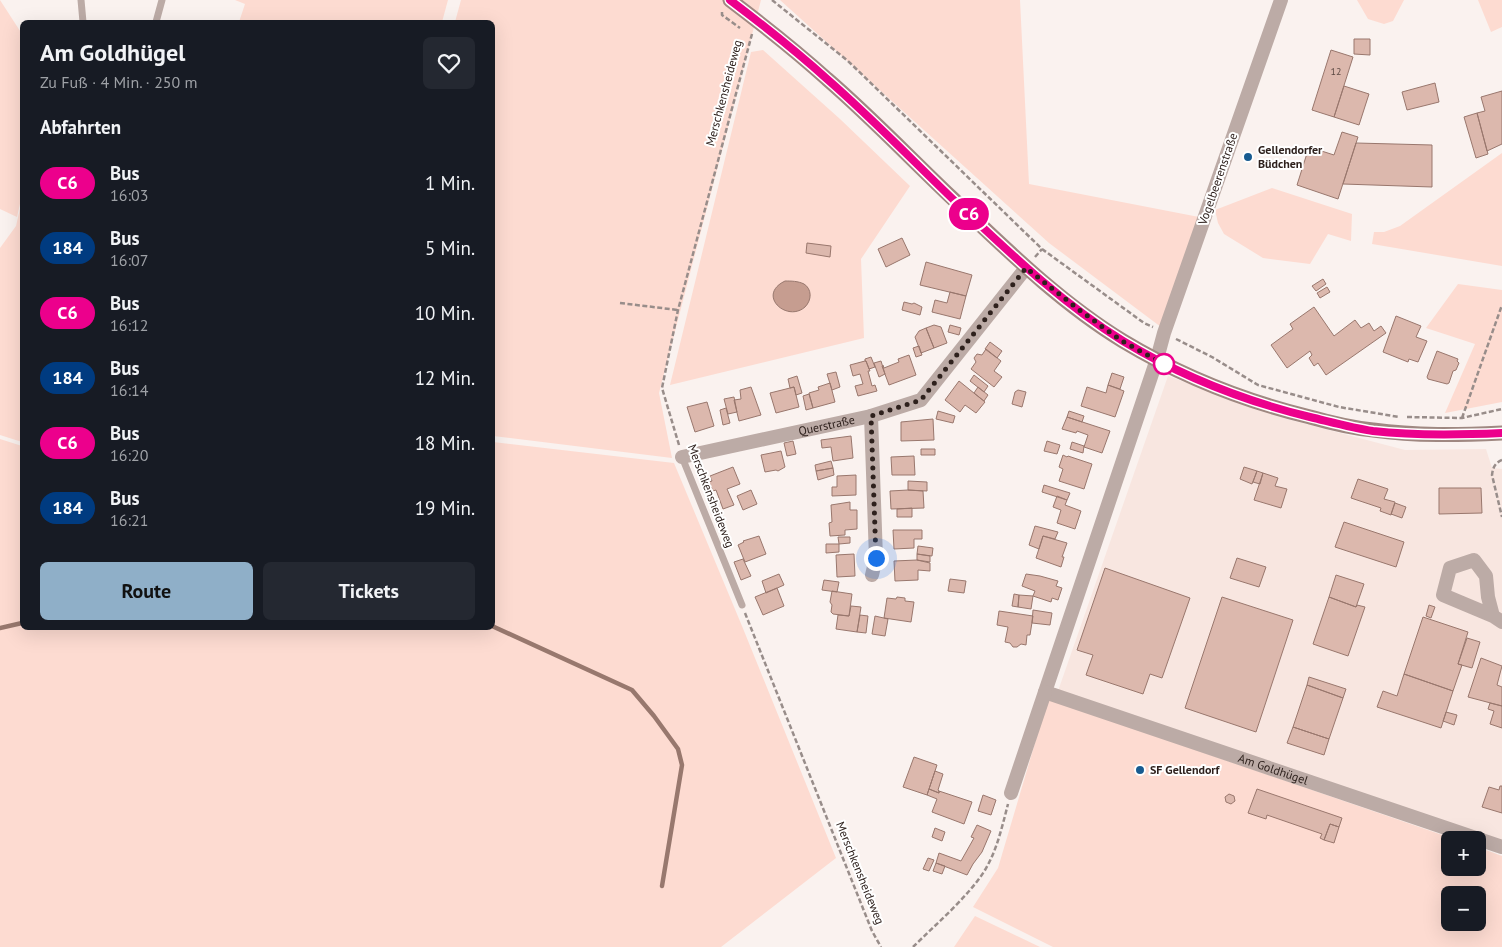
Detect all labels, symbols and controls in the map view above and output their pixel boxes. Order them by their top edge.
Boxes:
text: Am Goldhügel [40,37,185,68]
button: heart [423,37,475,89]
street label: Merschkensheideweg [702,38,745,148]
house number: 12 [1331,65,1341,78]
text: Zu Fuß · 4 Min. · 250 m [40,72,198,92]
text: Abfahrten [40,115,121,139]
street label: Vogelbeerenstraße [1194,131,1240,228]
place label: Gellendorfer Büdchen [1258,142,1323,171]
marker: Gellendorfer Büdchen [1242,151,1254,163]
text: Bus [110,161,139,185]
text: C6 [57,171,78,194]
text: 1 Min. [425,171,475,195]
text: 16:03 [110,185,148,205]
line badge: C6 [946,198,992,230]
text: C6 [959,202,979,225]
text: Bus [110,226,139,250]
text: 184 [52,236,83,259]
text: 5 Min. [425,236,475,260]
text: 16:07 [110,250,148,270]
text: Bus [110,291,139,315]
text: C6 [57,301,78,324]
text: 10 Min. [415,301,475,325]
text: 16:12 [110,315,148,335]
unlabelled marker [1153,353,1175,375]
text: Bus [110,356,139,380]
text: 184 [52,366,83,389]
text: 12 Min. [415,366,475,390]
text: 16:14 [110,380,148,400]
street label: Querstraße [797,412,856,439]
text: Bus [110,421,139,445]
text: C6 [57,431,78,454]
text: 18 Min. [415,431,475,455]
street label: Merschkensheideweg [685,442,738,550]
text: 16:20 [110,445,148,465]
text: Bus [110,486,139,510]
text: 184 [52,496,83,519]
text: 19 Min. [415,496,475,520]
text: 16:21 [110,510,148,530]
your location [864,546,889,571]
button: Route [40,562,253,620]
button: Tickets [263,562,475,620]
street label: Am Goldhügel [1236,750,1311,788]
place label: SF Gellendorf [1150,762,1221,777]
marker: SF Gellendorf [1134,764,1146,776]
street label: Merschkensheideweg [833,819,888,926]
map controls [1441,831,1486,931]
button: + [1441,831,1486,876]
button: − [1441,886,1486,931]

